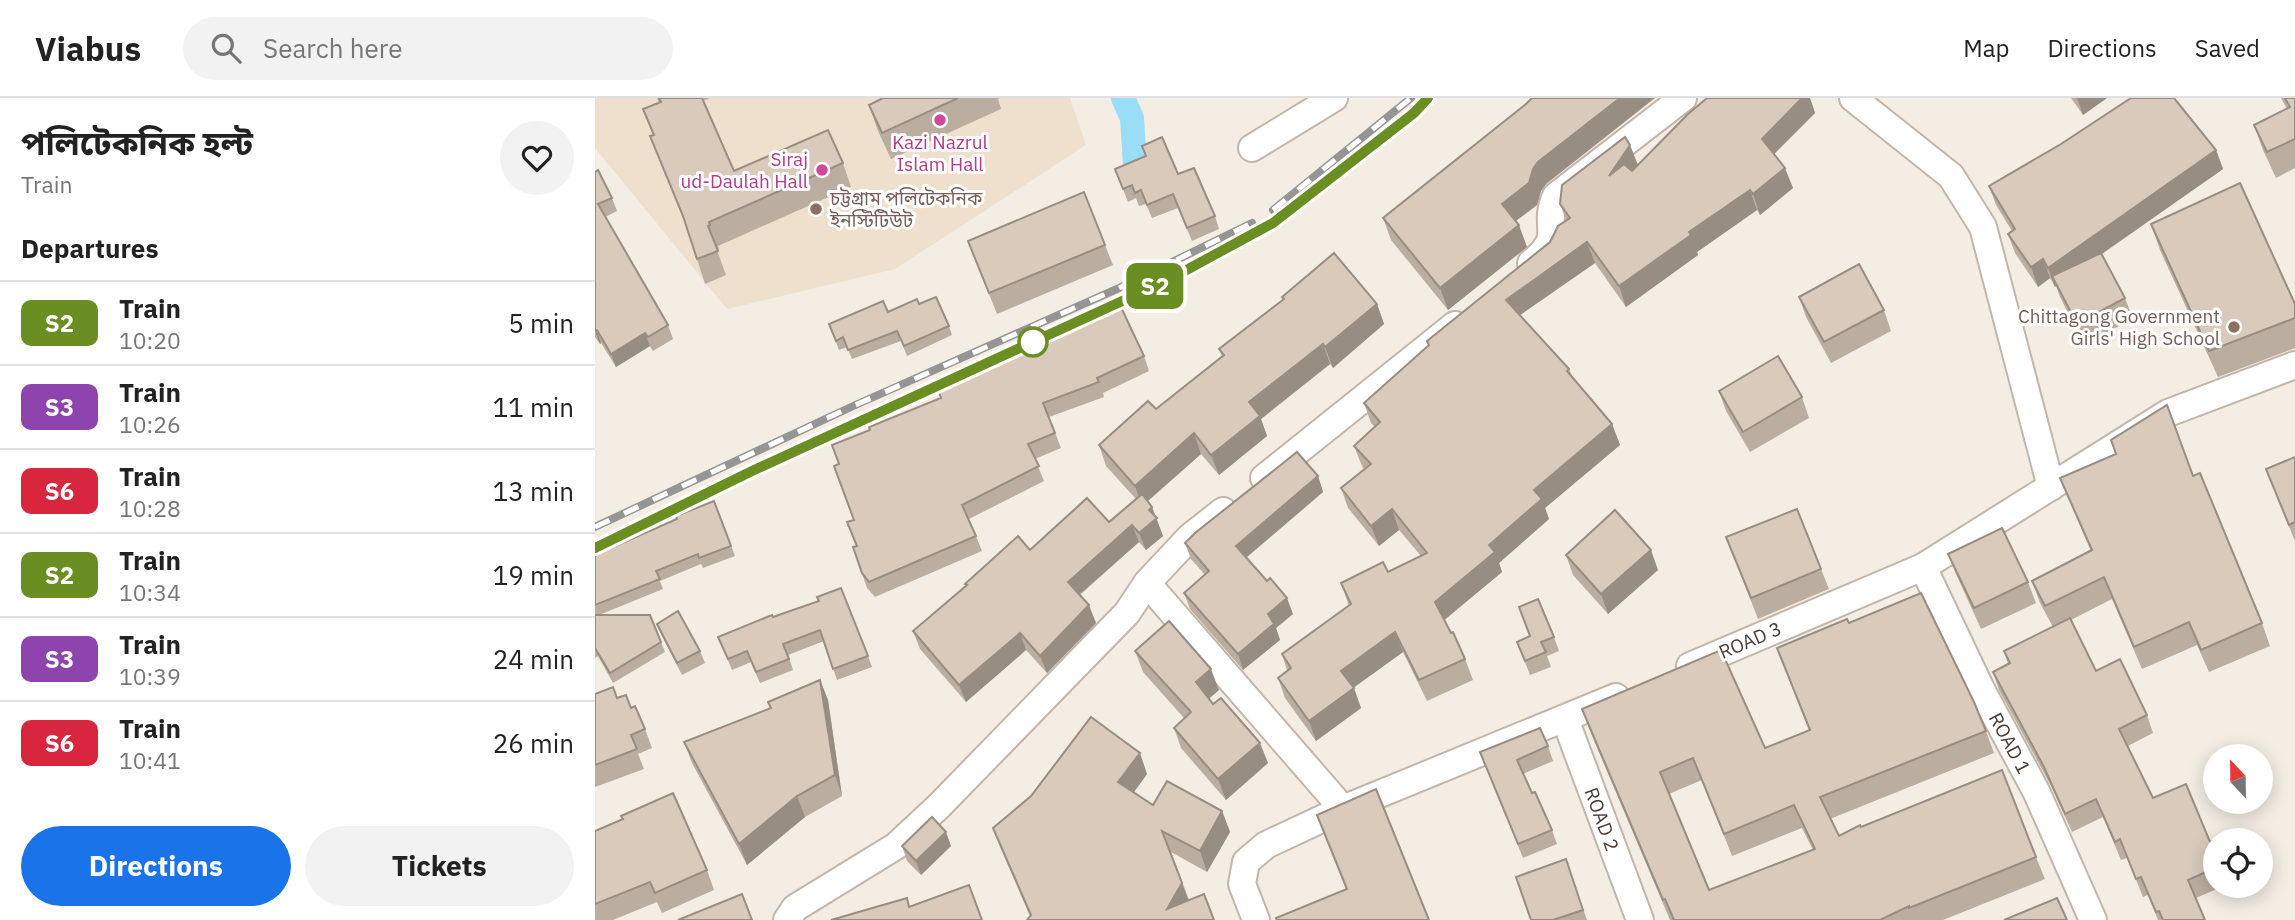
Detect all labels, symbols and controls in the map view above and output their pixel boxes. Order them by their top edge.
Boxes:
search box [183,17,673,80]
text: Viabus [35,27,141,70]
icon: search [207,29,245,67]
text: Search here [263,31,402,65]
text: Map [1963,32,2009,64]
text: Directions [2047,32,2157,64]
text: Saved [2195,32,2260,64]
marker: Kazi Nazrul Islam Hall [932,112,948,128]
text: পলিটেকনিক হল্ট [21,121,253,164]
button: heart [500,121,574,195]
place label: Kazi Nazrul Islam Hall [892,130,988,176]
place label: Siraj ud-Daulah Hall [681,147,808,193]
marker: Siraj ud-Daulah Hall [814,162,830,178]
text: Train [21,169,73,199]
place label: চট্টগ্রাম পলিটেকনিক ইনস্টিটিউট [829,186,983,232]
marker: চট্টগ্রাম পলিটেকনিক ইনস্টিটিউট [808,201,824,217]
text: Departures [21,231,159,265]
line badge: S2 [1123,263,1187,309]
text: S2 [1140,270,1170,302]
text: Train [119,291,181,325]
place label: Chittagong Government Girls' High School [2018,304,2220,350]
text: 5 min [508,306,574,340]
text: S2 [45,307,74,339]
marker: Chittagong Government Girls' High School [2226,319,2242,335]
text: 10:20 [119,325,181,355]
unlabelled marker [1018,327,1048,357]
text: Train [119,375,181,409]
text: 11 min [493,390,574,424]
text: S3 [45,391,74,423]
text: 10:26 [119,409,181,439]
text: Train [119,459,181,493]
text: 13 min [493,474,574,508]
text: S6 [45,475,74,507]
text: 10:28 [119,493,181,523]
text: Train [119,543,181,577]
text: 19 min [493,558,574,592]
text: S2 [45,559,74,591]
text: 10:34 [119,577,181,607]
street label: ROAD 3 [1715,616,1785,664]
text: Train [119,627,181,661]
text: 24 min [493,642,574,676]
text: S3 [45,643,74,675]
text: 10:39 [119,661,181,691]
street label: ROAD 1 [1984,708,2036,778]
text: Train [119,711,181,745]
text: 26 min [493,726,574,760]
text: S6 [45,727,74,759]
north arrow [2203,744,2273,814]
map controls [2203,744,2273,898]
text: 10:41 [119,745,181,775]
street label: ROAD 2 [1579,784,1625,854]
button: Directions [21,826,291,906]
button: Tickets [305,826,574,906]
button: locate [2203,828,2273,898]

